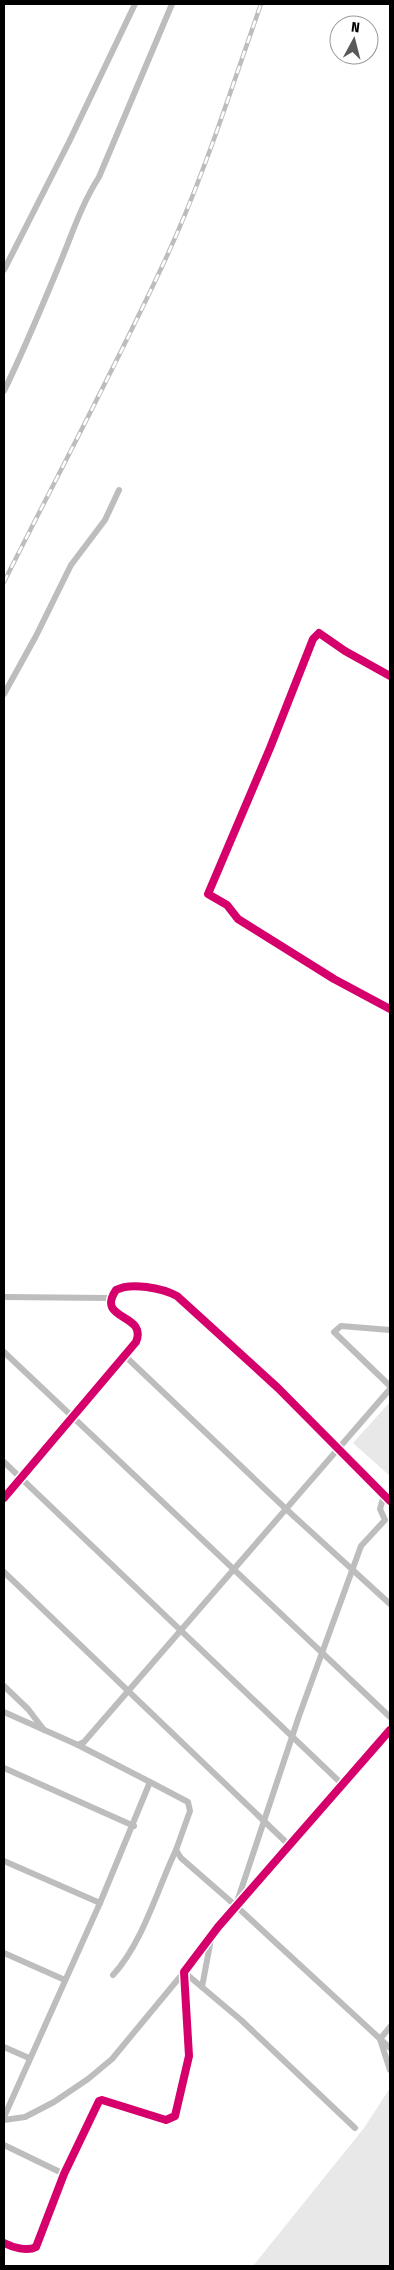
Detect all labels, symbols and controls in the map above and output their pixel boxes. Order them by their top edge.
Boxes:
north arrow [329,15,379,65]
text: N [350,19,361,37]

